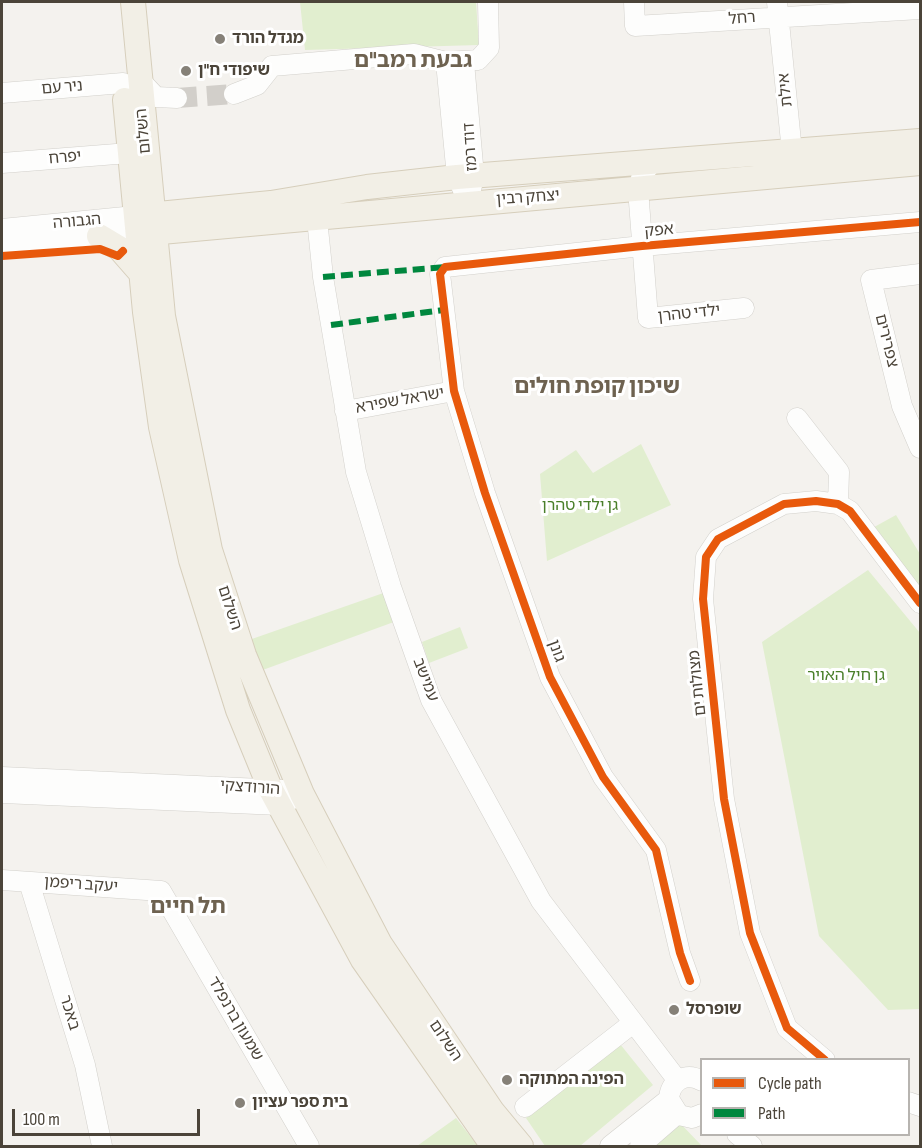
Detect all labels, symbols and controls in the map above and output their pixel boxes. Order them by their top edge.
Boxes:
street label: רחל [728,8,756,30]
place label: מגדל הורד [232,29,304,49]
marker: מגדל הורד [213,32,227,46]
district label: גבעת רמב"ם [354,48,472,74]
place label: שיפודי ח"ן [198,61,270,81]
marker: שיפודי ח"ן [179,64,193,78]
street label: אילת [775,72,797,108]
street label: ניר עם [40,77,84,99]
street label: השלום [132,107,156,155]
street label: דוד רמז [460,122,482,172]
street label: יפרח [48,147,82,169]
street label: יצחק רבין [496,186,560,210]
street label: הגבורה [52,210,102,234]
street label: אפק [643,220,675,242]
street label: ילדי טהרן [657,301,721,327]
street label: צפרירים [870,312,902,370]
district label: שיכון קופת חולים [514,374,680,400]
street label: ישראל שפירא [354,384,446,418]
park label: גן ילדי טהרן [542,496,618,516]
street label: השלום [213,583,245,633]
street label: גונן [543,637,569,665]
street label: מצולות ים [685,649,711,717]
street label: עמישב [408,655,442,705]
park label: גן חיל האויר [807,666,885,686]
street label: הורודצקי [219,776,281,800]
street label: יעקב ריפמן [43,873,119,897]
district label: תל חיים [150,894,226,920]
street label: שמעון ברנפלד [203,973,267,1065]
street label: באכר [55,993,83,1033]
place label: שופרסל [686,1000,742,1020]
marker: שופרסל [667,1003,681,1017]
street label: השלום [424,1017,466,1065]
legend [700,1058,910,1136]
place label: הפינה המתוקה [519,1070,624,1090]
marker: הפינה המתוקה [500,1073,514,1087]
text: Cycle path [758,1073,822,1094]
place label: בית ספר עציון [252,1093,348,1113]
marker: בית ספר עציון [233,1096,247,1110]
scale bar [15,1097,202,1135]
text: Path [758,1103,786,1124]
text: 100 m [23,1109,60,1130]

